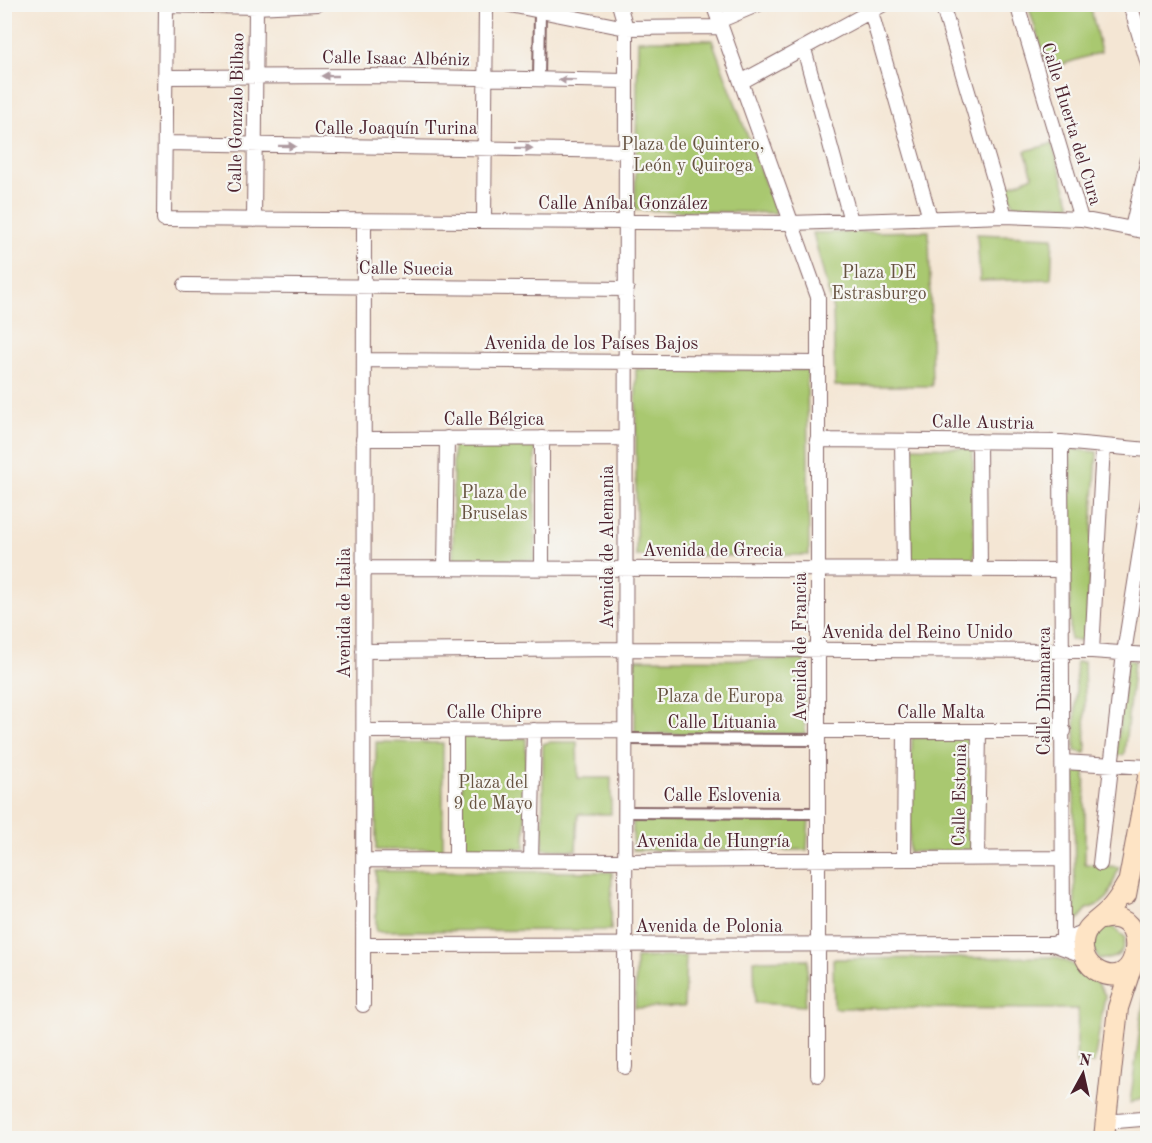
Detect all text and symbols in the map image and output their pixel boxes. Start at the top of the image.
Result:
street label: Calle Gonzalo Bilbao [227,33,247,193]
street label: Calle Huerta del Cura [1038,40,1104,208]
street label: Calle Isaac Albéniz [322,49,470,69]
one-way arrow [321,71,340,81]
one-way arrow [558,75,577,85]
street label: Calle Joaquín Turina [314,120,478,138]
park label: Plaza de Quintero, León y Quiroga [621,136,765,175]
one-way arrow [278,141,297,151]
one-way arrow [515,144,534,153]
street label: Calle Aníbal González [538,195,708,213]
street label: Calle Suecia [359,259,454,279]
park label: Plaza DE Estrasburgo [831,264,927,303]
street label: Avenida de los Países Bajos [484,335,699,353]
street label: Calle Bélgica [444,411,545,429]
street label: Calle Austria [932,413,1035,433]
street label: Avenida de Alemania [599,465,617,629]
park label: Plaza de Bruselas [460,484,528,523]
street label: Avenida de Grecia [643,542,783,560]
street label: Avenida de Italia [336,547,354,679]
street label: Avenida de Francia [792,572,810,722]
street label: Avenida del Reino Unido [821,624,1013,642]
street label: Calle Dinamarca [1036,626,1054,755]
park label: Plaza de Europa [656,688,784,706]
street label: Calle Chipre [446,704,542,722]
street label: Calle Malta [897,704,985,722]
street label: Calle Lituania [667,714,777,732]
street label: Calle Estonia [950,743,970,847]
park label: Plaza del 9 de Mayo [453,774,533,813]
street label: Calle Eslovenia [663,787,781,805]
street label: Avenida de Hungría [636,833,790,851]
street label: Avenida de Polonia [635,918,783,936]
north arrow [1053,1044,1113,1104]
text: N [1078,1052,1093,1070]

